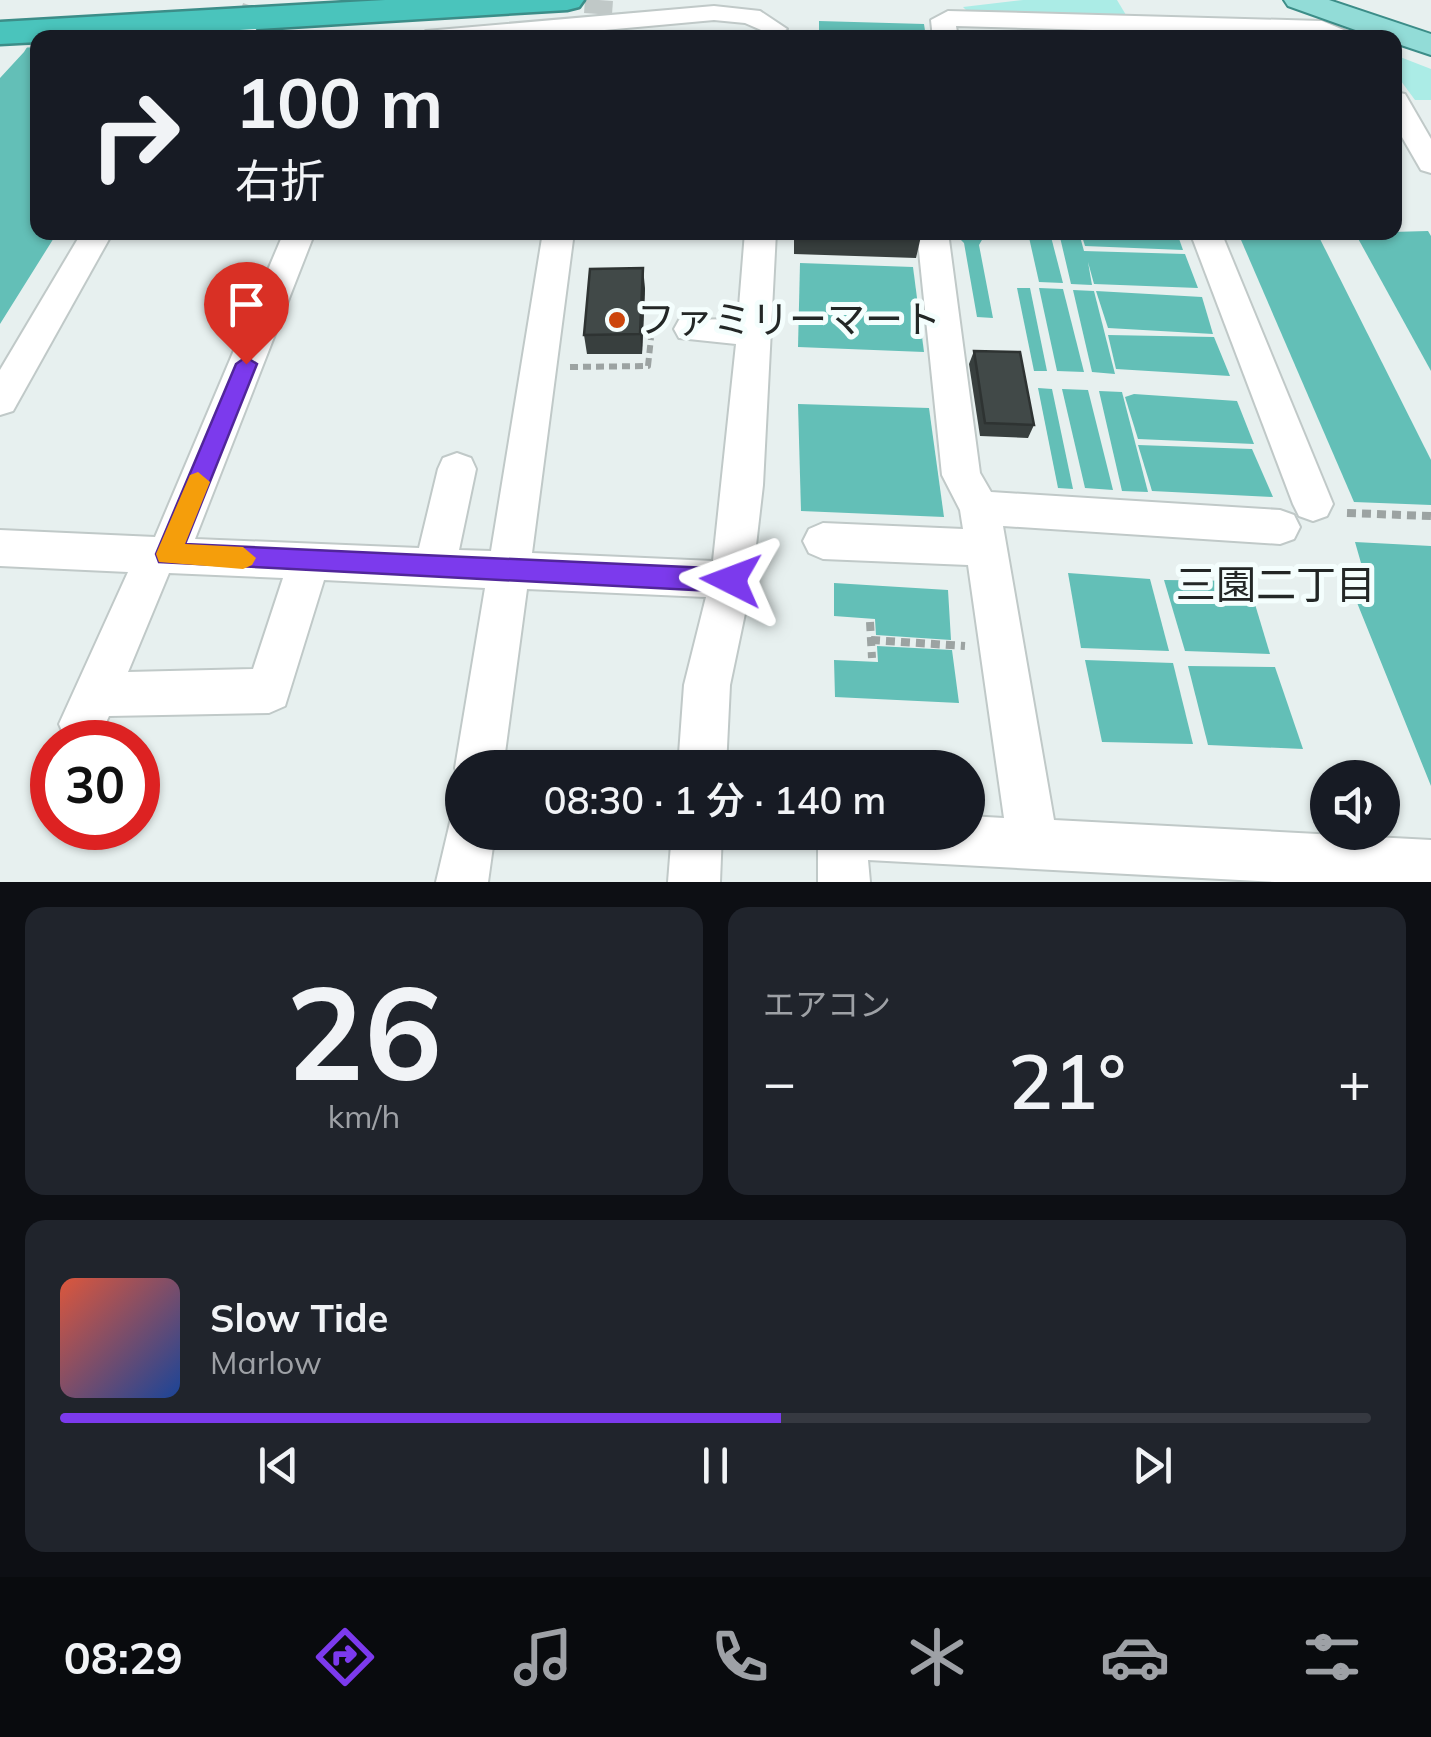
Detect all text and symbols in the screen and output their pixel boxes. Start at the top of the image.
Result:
text: 100 m [235,58,443,146]
icon: right [70,70,200,200]
text: 右折 [235,152,325,208]
pin [204,262,289,365]
icon: arrive [219,277,274,332]
place label: ファミリーマート [637,295,941,343]
marker: ファミリーマート [606,309,628,331]
position arrow [679,528,783,632]
district label: 三園二丁目 [1176,559,1376,609]
speed limit sign: 30 [30,720,160,850]
map controls [1310,760,1400,850]
button: sound [1310,760,1400,850]
text: 08:30 · 1 分 · 140 m [544,776,886,824]
text: 26 [286,949,442,1113]
text: エアコン [763,984,891,1024]
text: 21° [1008,1034,1126,1128]
text: − [763,1047,796,1116]
text: + [1338,1047,1371,1116]
text: km/h [328,1096,400,1136]
text: Slow Tide [210,1294,388,1342]
text: Marlow [210,1342,322,1382]
icon: previous [251,1438,306,1493]
icon: pause [688,1438,743,1493]
icon: next [1125,1438,1180,1493]
icon: directions [310,1622,380,1692]
icon: music [508,1622,578,1692]
icon: phone [705,1622,775,1692]
icon: climate [902,1622,972,1692]
icon: car [1100,1622,1170,1692]
icon: filters [1297,1622,1367,1692]
text: 08:29 [64,1629,183,1685]

